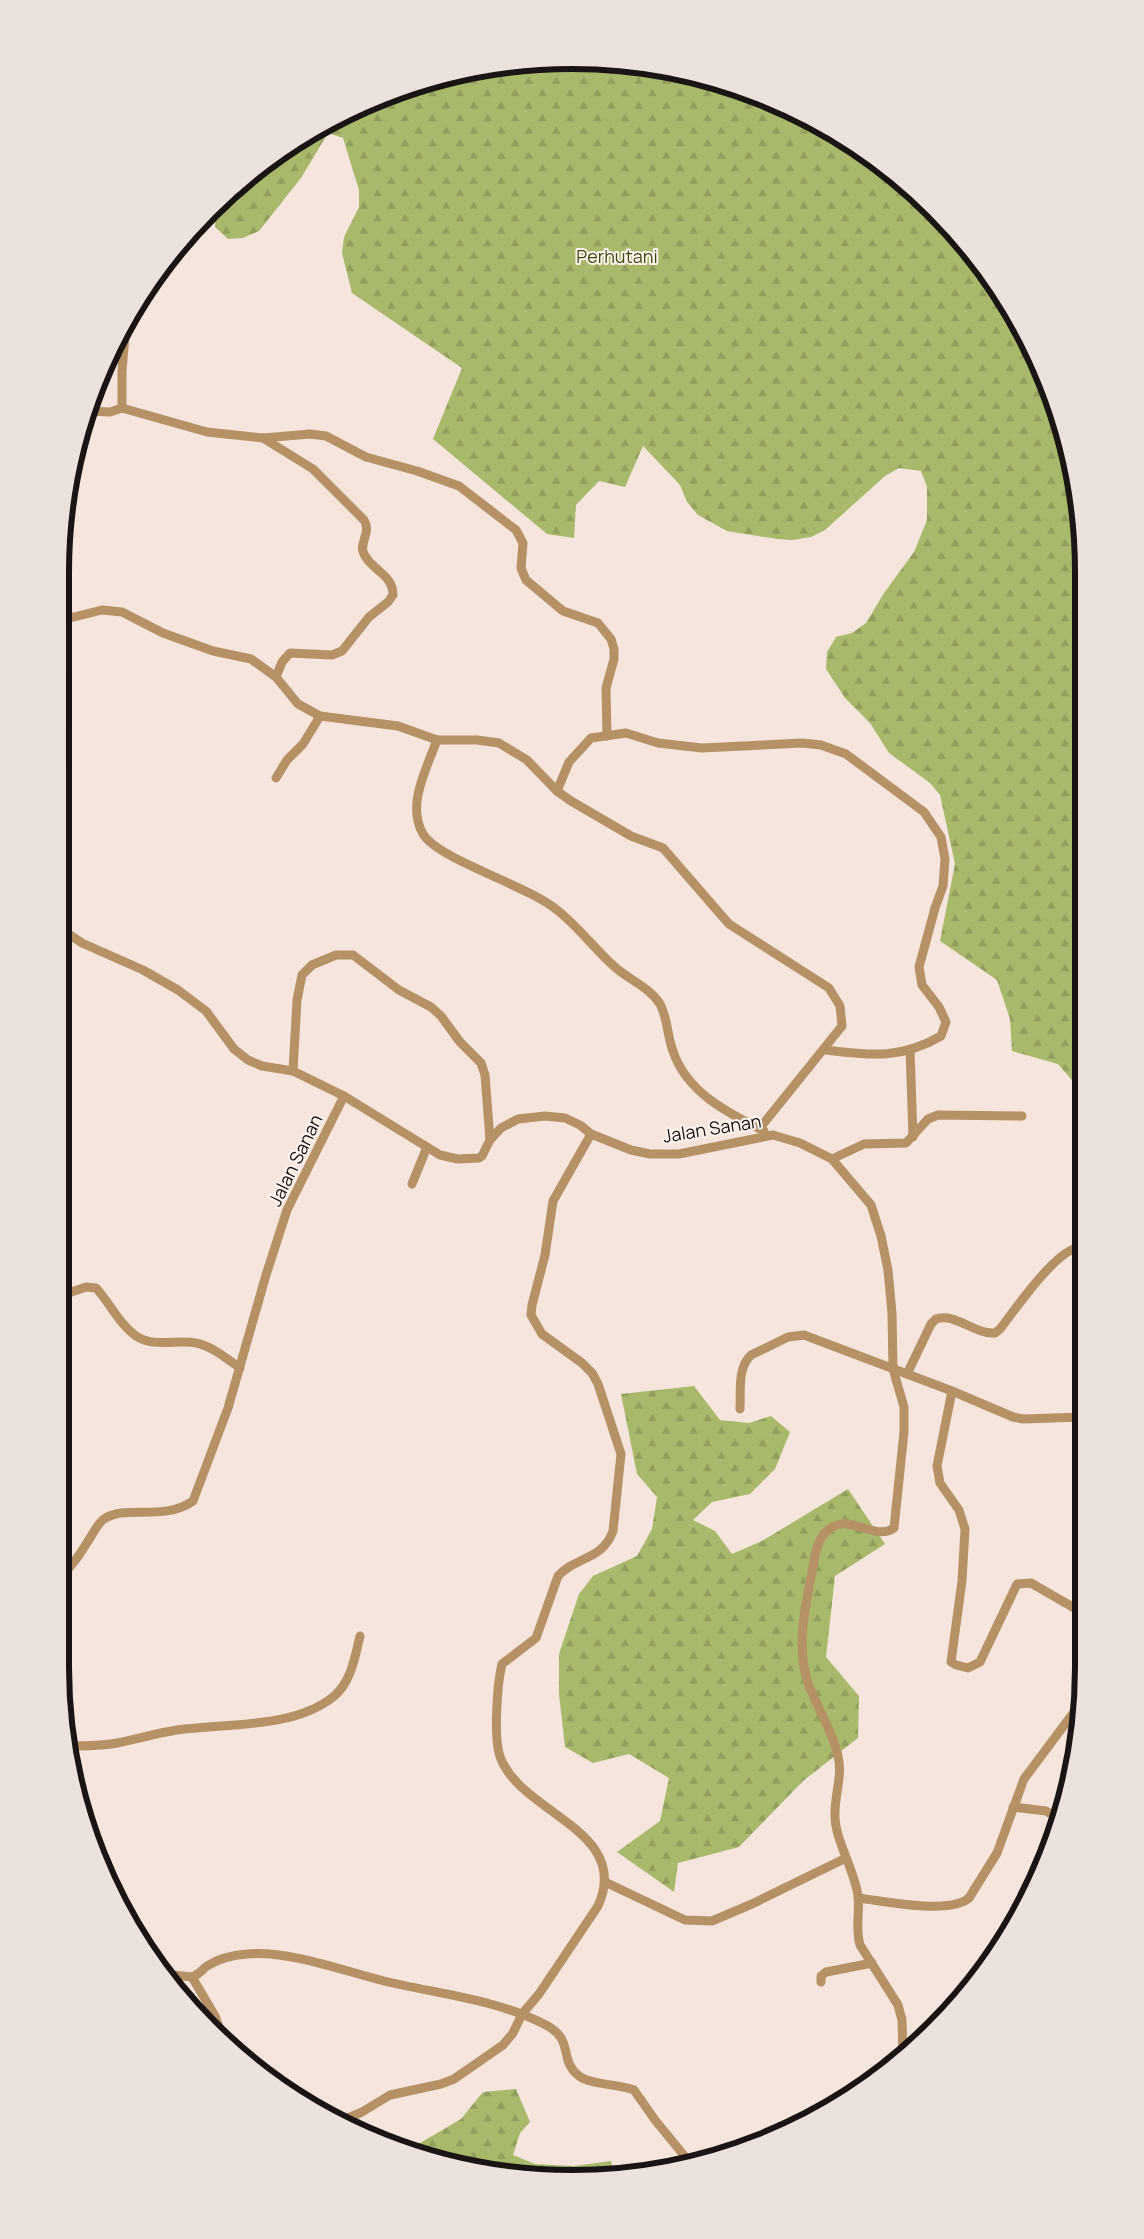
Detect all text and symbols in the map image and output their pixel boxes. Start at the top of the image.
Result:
park label: Perhutani [576,244,658,268]
street label: Jalan Sanan [661,1108,763,1148]
street label: Jalan Sanan [262,1110,328,1210]

